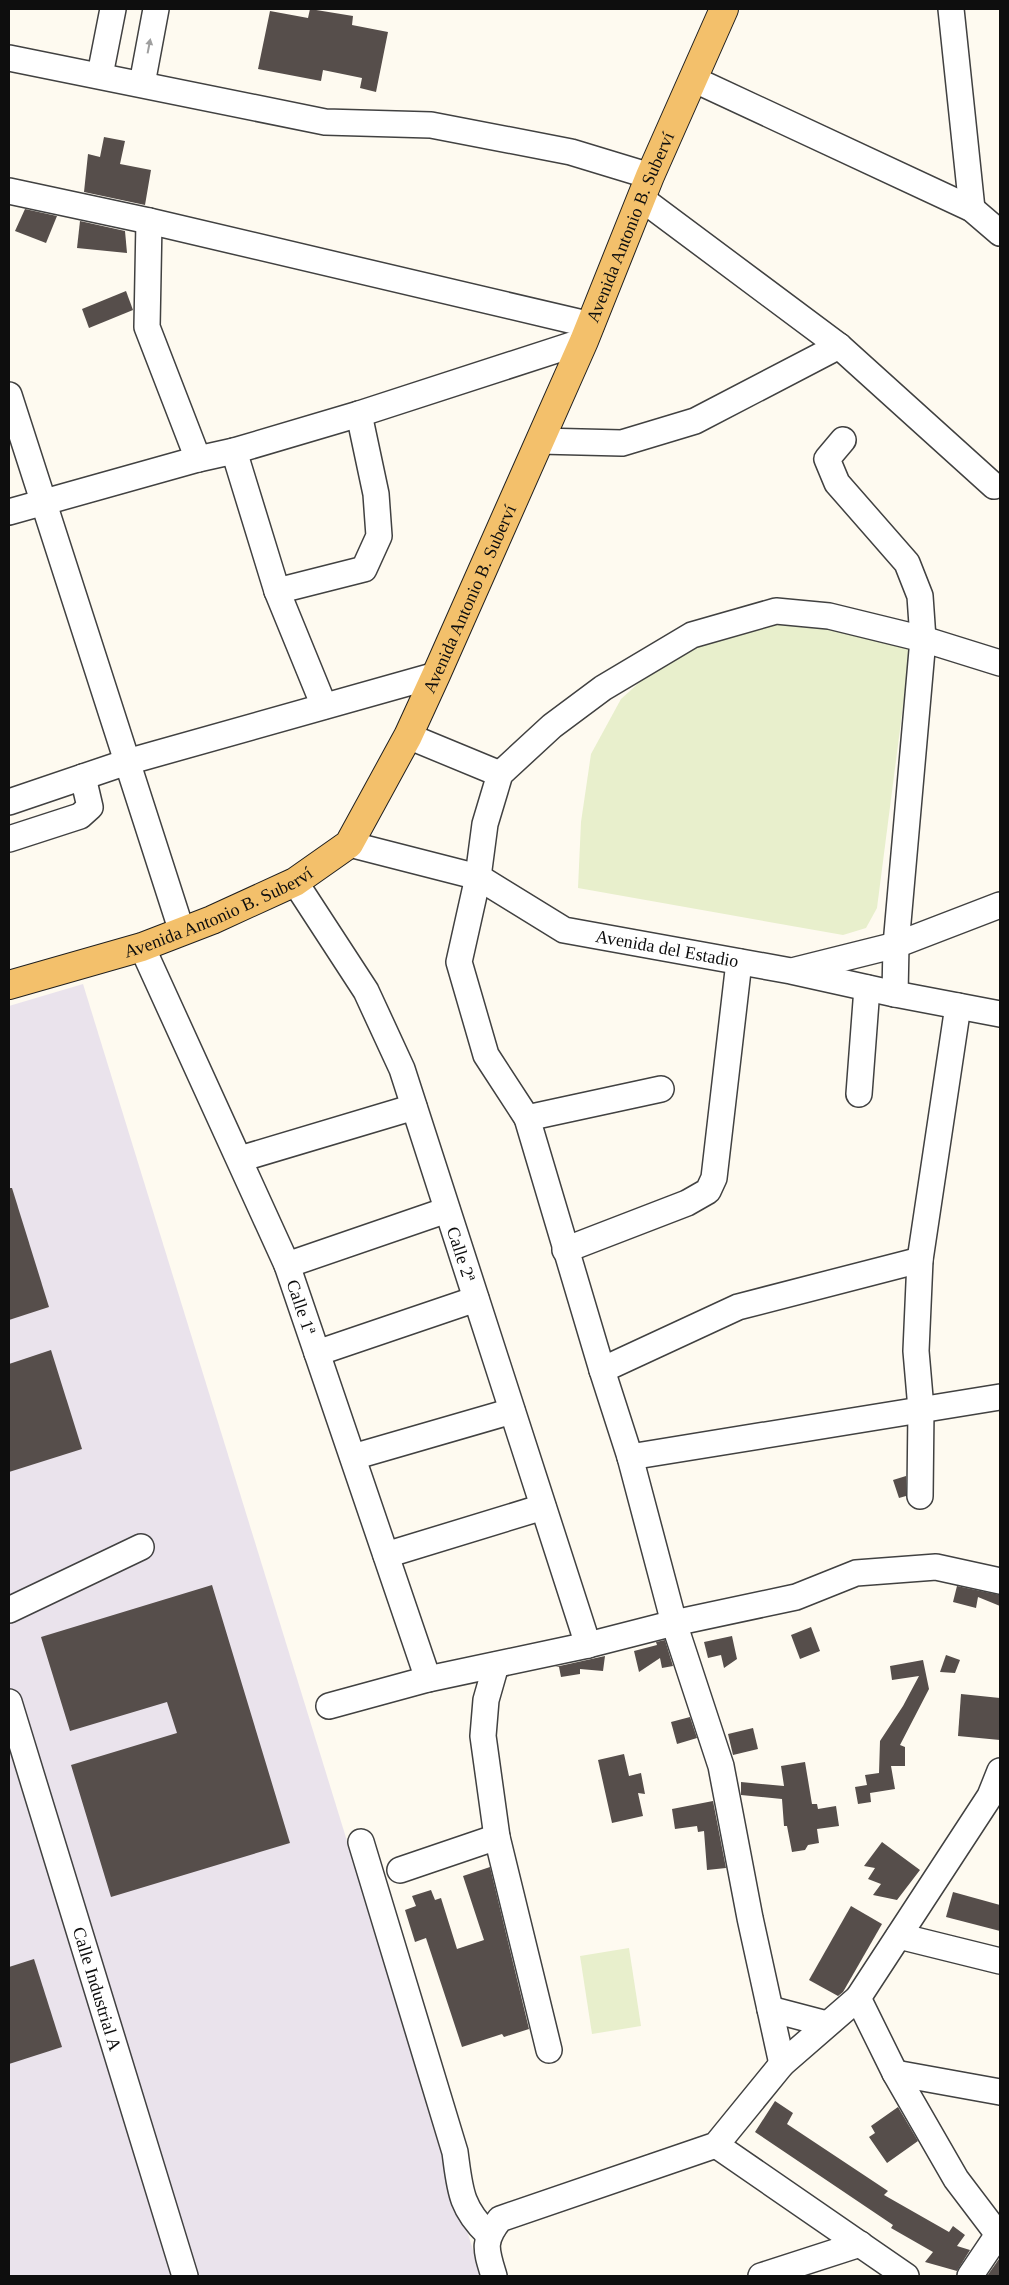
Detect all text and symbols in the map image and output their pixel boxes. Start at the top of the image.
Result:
one-way arrow [145,39,153,54]
street label: Avenida Antonio B. Suberví [582,129,678,325]
street label: Avenida Antonio B. Suberví [419,502,520,696]
street label: Avenida Antonio B. Suberví [122,863,317,962]
street label: Avenida del Estadio [594,926,740,971]
street label: Calle 2ª [443,1224,479,1284]
street label: Calle 1ª [282,1277,320,1337]
street label: Calle Industrial A [69,1925,125,2053]

